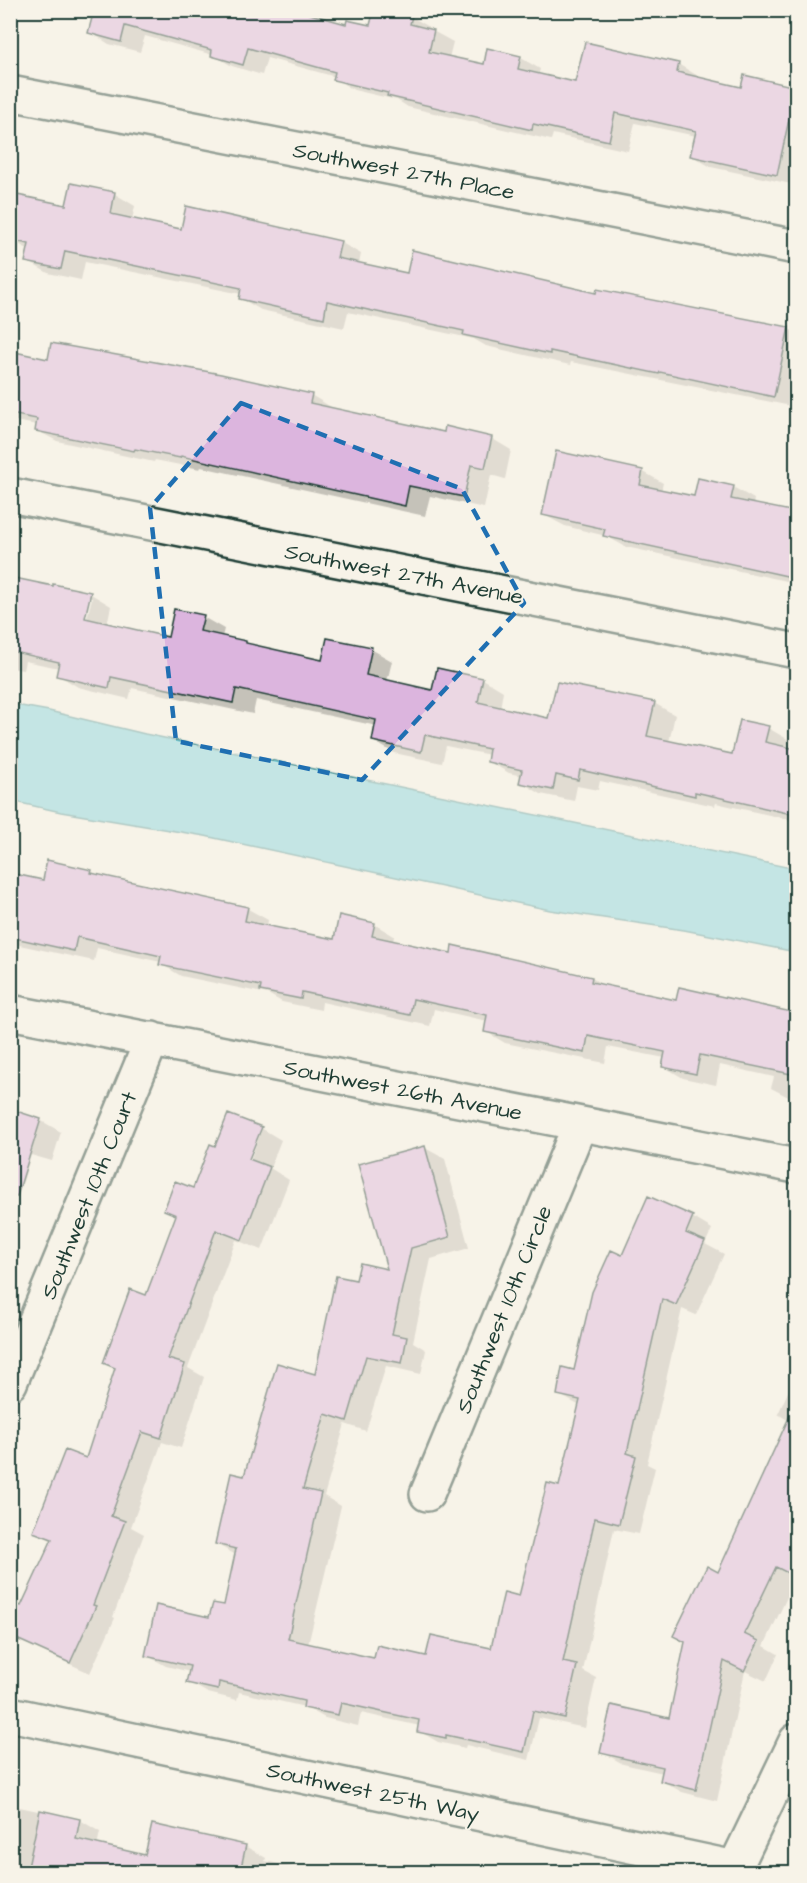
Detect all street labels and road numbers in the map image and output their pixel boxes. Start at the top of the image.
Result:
street label: Southwest 27th Place [290,135,517,208]
street label: Southwest 27th Avenue [282,536,526,613]
street label: Southwest 26th Avenue [281,1052,525,1129]
street label: Southwest 10th Court [34,1087,145,1304]
street label: Southwest 10th Circle [449,1201,560,1418]
street label: Southwest 25th Way [263,1755,482,1831]

